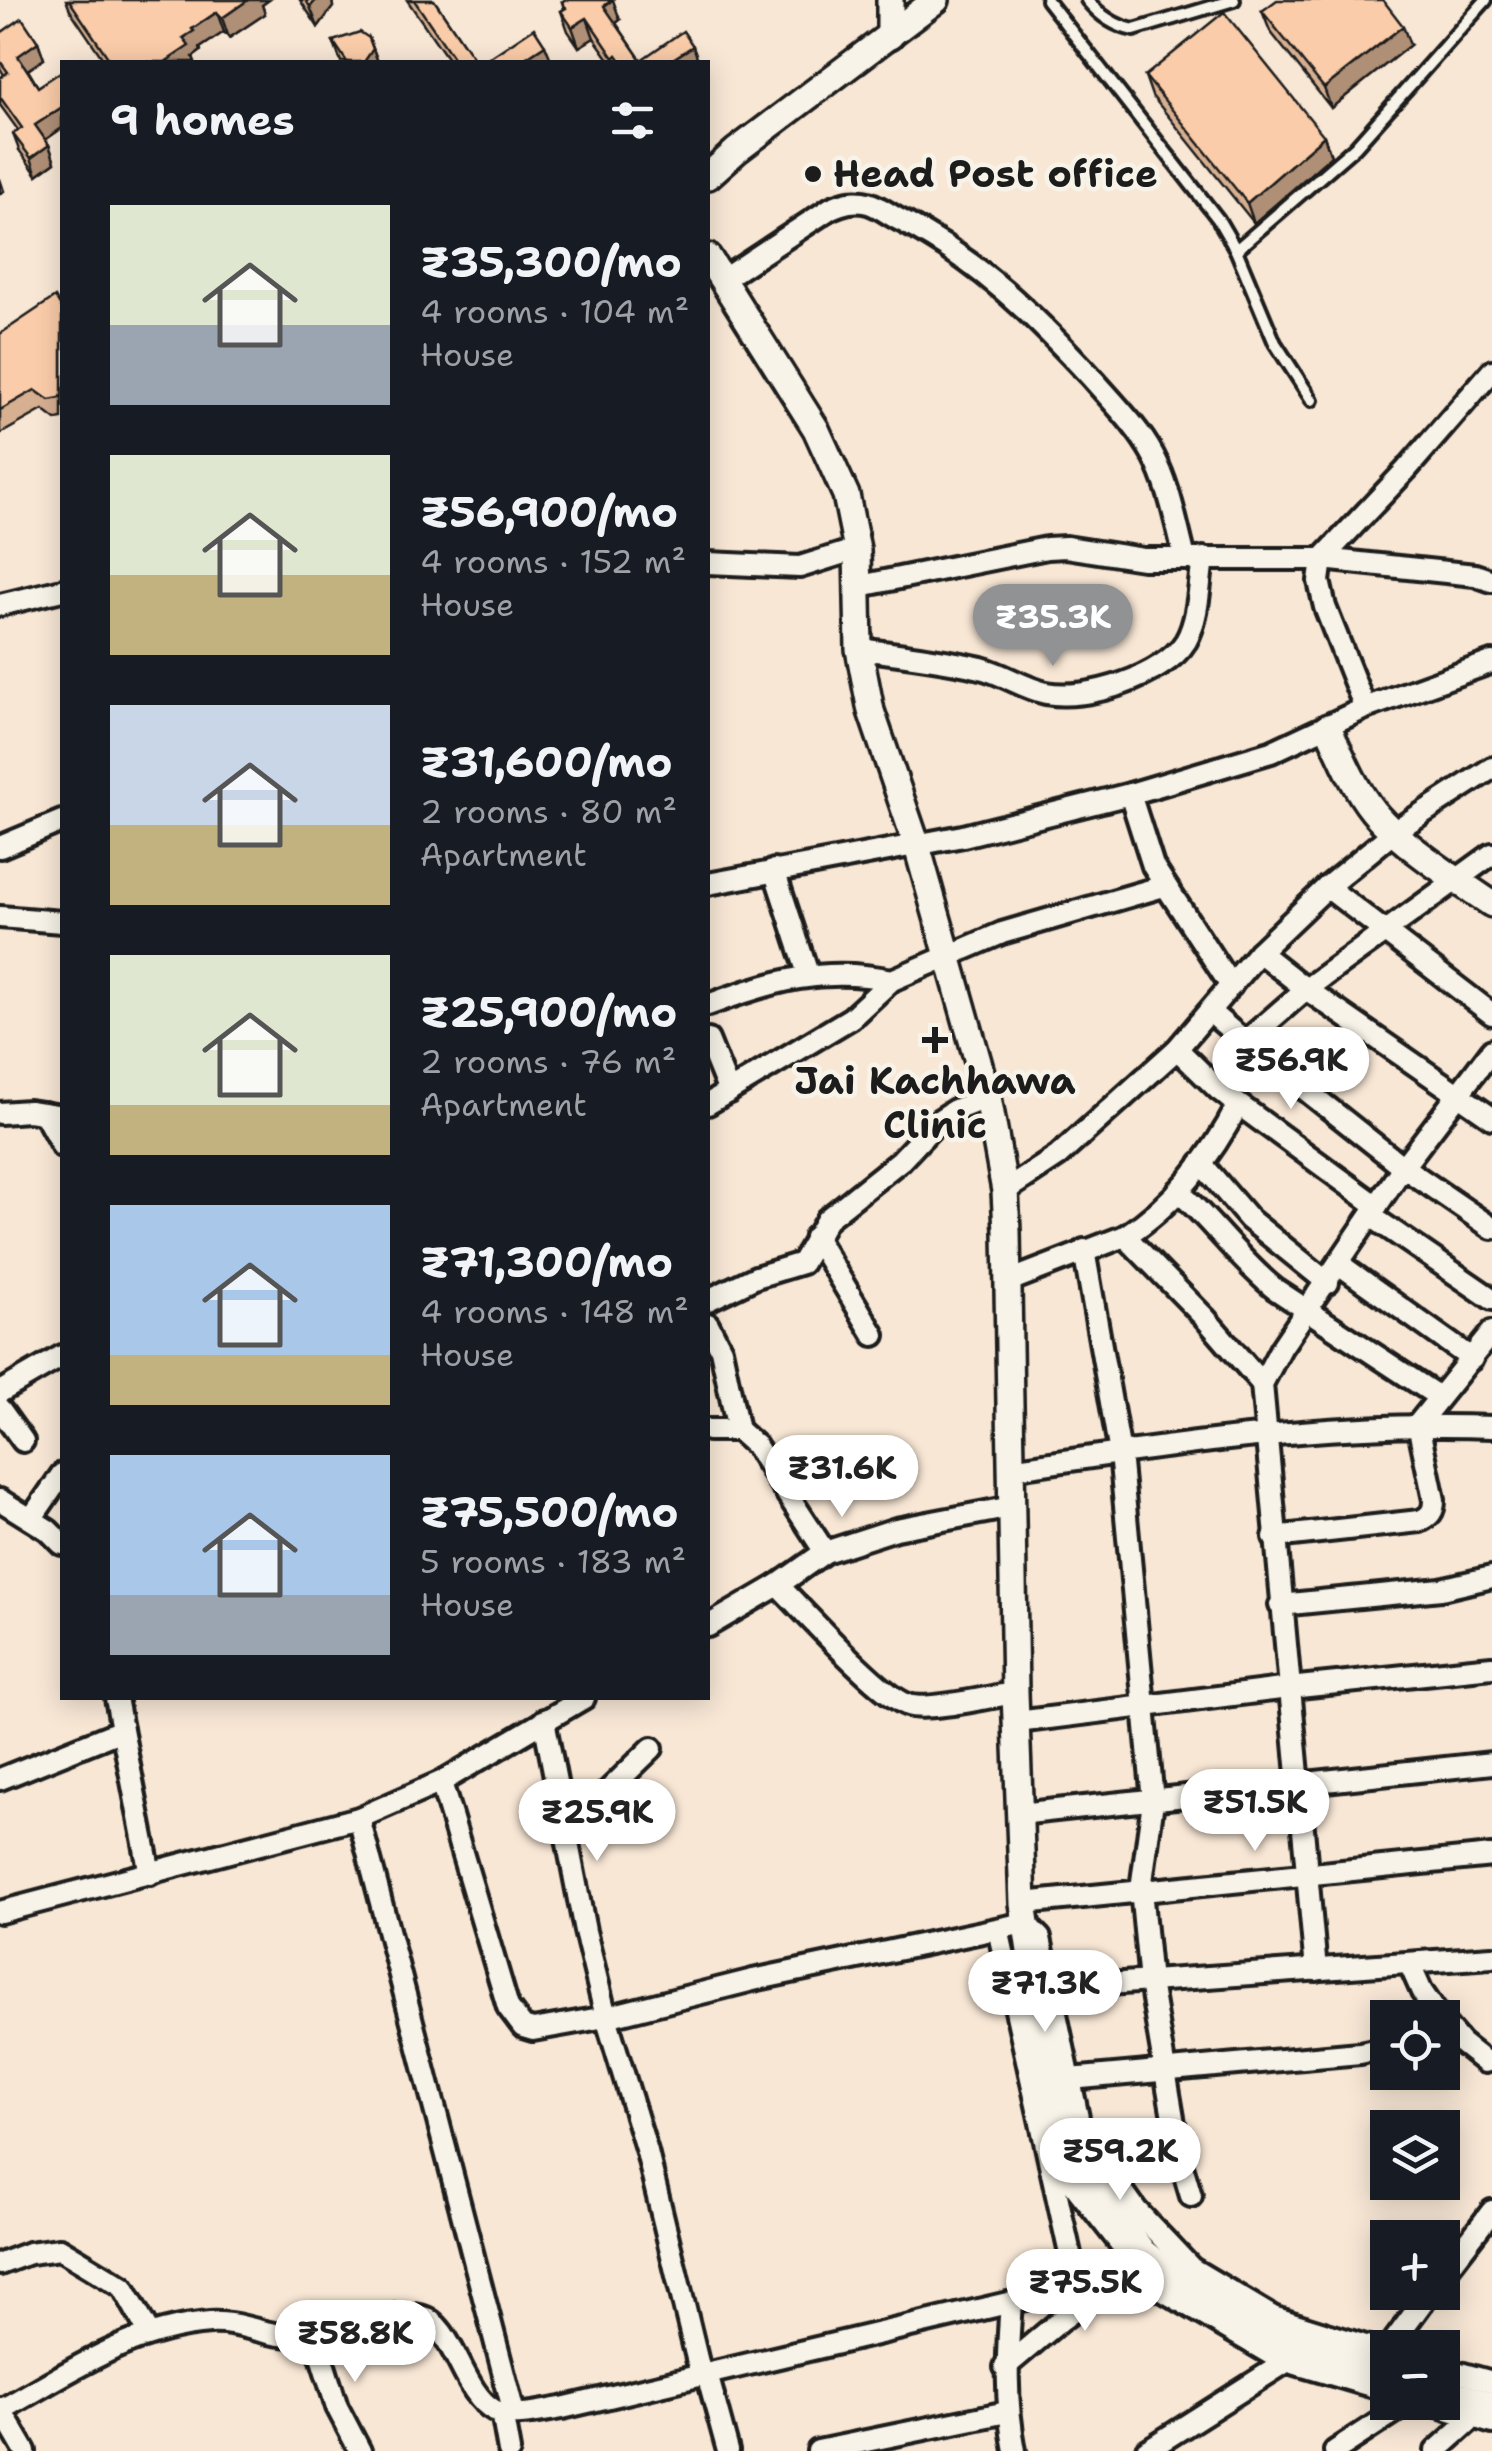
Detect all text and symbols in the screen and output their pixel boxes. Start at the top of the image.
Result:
text: 9 homes [110,92,295,148]
icon: filters [605,93,660,148]
place label: Head Post office [833,148,1158,199]
marker: Head Post office [802,163,824,185]
text: ₹35,300/mo [420,234,682,290]
icon: home [190,245,310,365]
text: 4 rooms · 104 m² [420,290,689,333]
text: House [420,333,514,376]
text: ₹56,900/mo [420,484,678,540]
icon: home [190,495,310,615]
text: 4 rooms · 152 m² [420,540,686,583]
text: House [420,583,514,626]
pin: ₹35.3K [972,584,1134,669]
text: ₹35.3K [995,595,1111,638]
text: ₹31,600/mo [420,734,673,790]
icon: home [190,745,310,865]
text: 2 rooms · 80 m² [420,790,677,833]
text: Apartment [420,833,587,876]
text: ₹25,900/mo [420,984,677,1040]
icon: home [190,995,310,1115]
marker: Jai Kachhawa Clinic [922,1027,948,1053]
pin: ₹56.9K [1210,1027,1372,1112]
text: ₹56.9K [1234,1038,1348,1081]
text: 2 rooms · 76 m² [420,1040,676,1083]
place label: Jai Kachhawa Clinic [794,1055,1076,1150]
text: Apartment [420,1083,587,1126]
text: ₹71,300/mo [420,1234,673,1290]
icon: home [190,1245,310,1365]
text: 4 rooms · 148 m² [420,1290,689,1333]
text: House [420,1333,514,1376]
pin: ₹31.6K [761,1435,923,1520]
text: ₹31.6K [787,1446,897,1489]
text: ₹75,500/mo [420,1484,679,1540]
icon: home [190,1495,310,1615]
text: 5 rooms · 183 m² [420,1540,686,1583]
text: House [420,1583,514,1626]
pin: ₹51.5K [1174,1769,1336,1854]
pin: ₹25.9K [516,1779,678,1864]
text: ₹51.5K [1202,1780,1308,1823]
text: ₹25.9K [541,1790,653,1833]
pin: ₹71.3K [964,1950,1126,2035]
text: ₹71.3K [990,1961,1100,2004]
map controls [1370,2000,1460,2420]
button: locate [1370,2000,1460,2090]
button: layers [1370,2110,1460,2200]
pin: ₹59.2K [1039,2118,1201,2203]
text: ₹59.2K [1062,2129,1178,2172]
button: + [1370,2220,1460,2310]
pin: ₹75.5K [1004,2249,1166,2334]
text: ₹75.5K [1028,2260,1142,2303]
pin: ₹58.8K [274,2300,436,2385]
text: ₹58.8K [297,2311,413,2354]
button: − [1370,2330,1460,2420]

